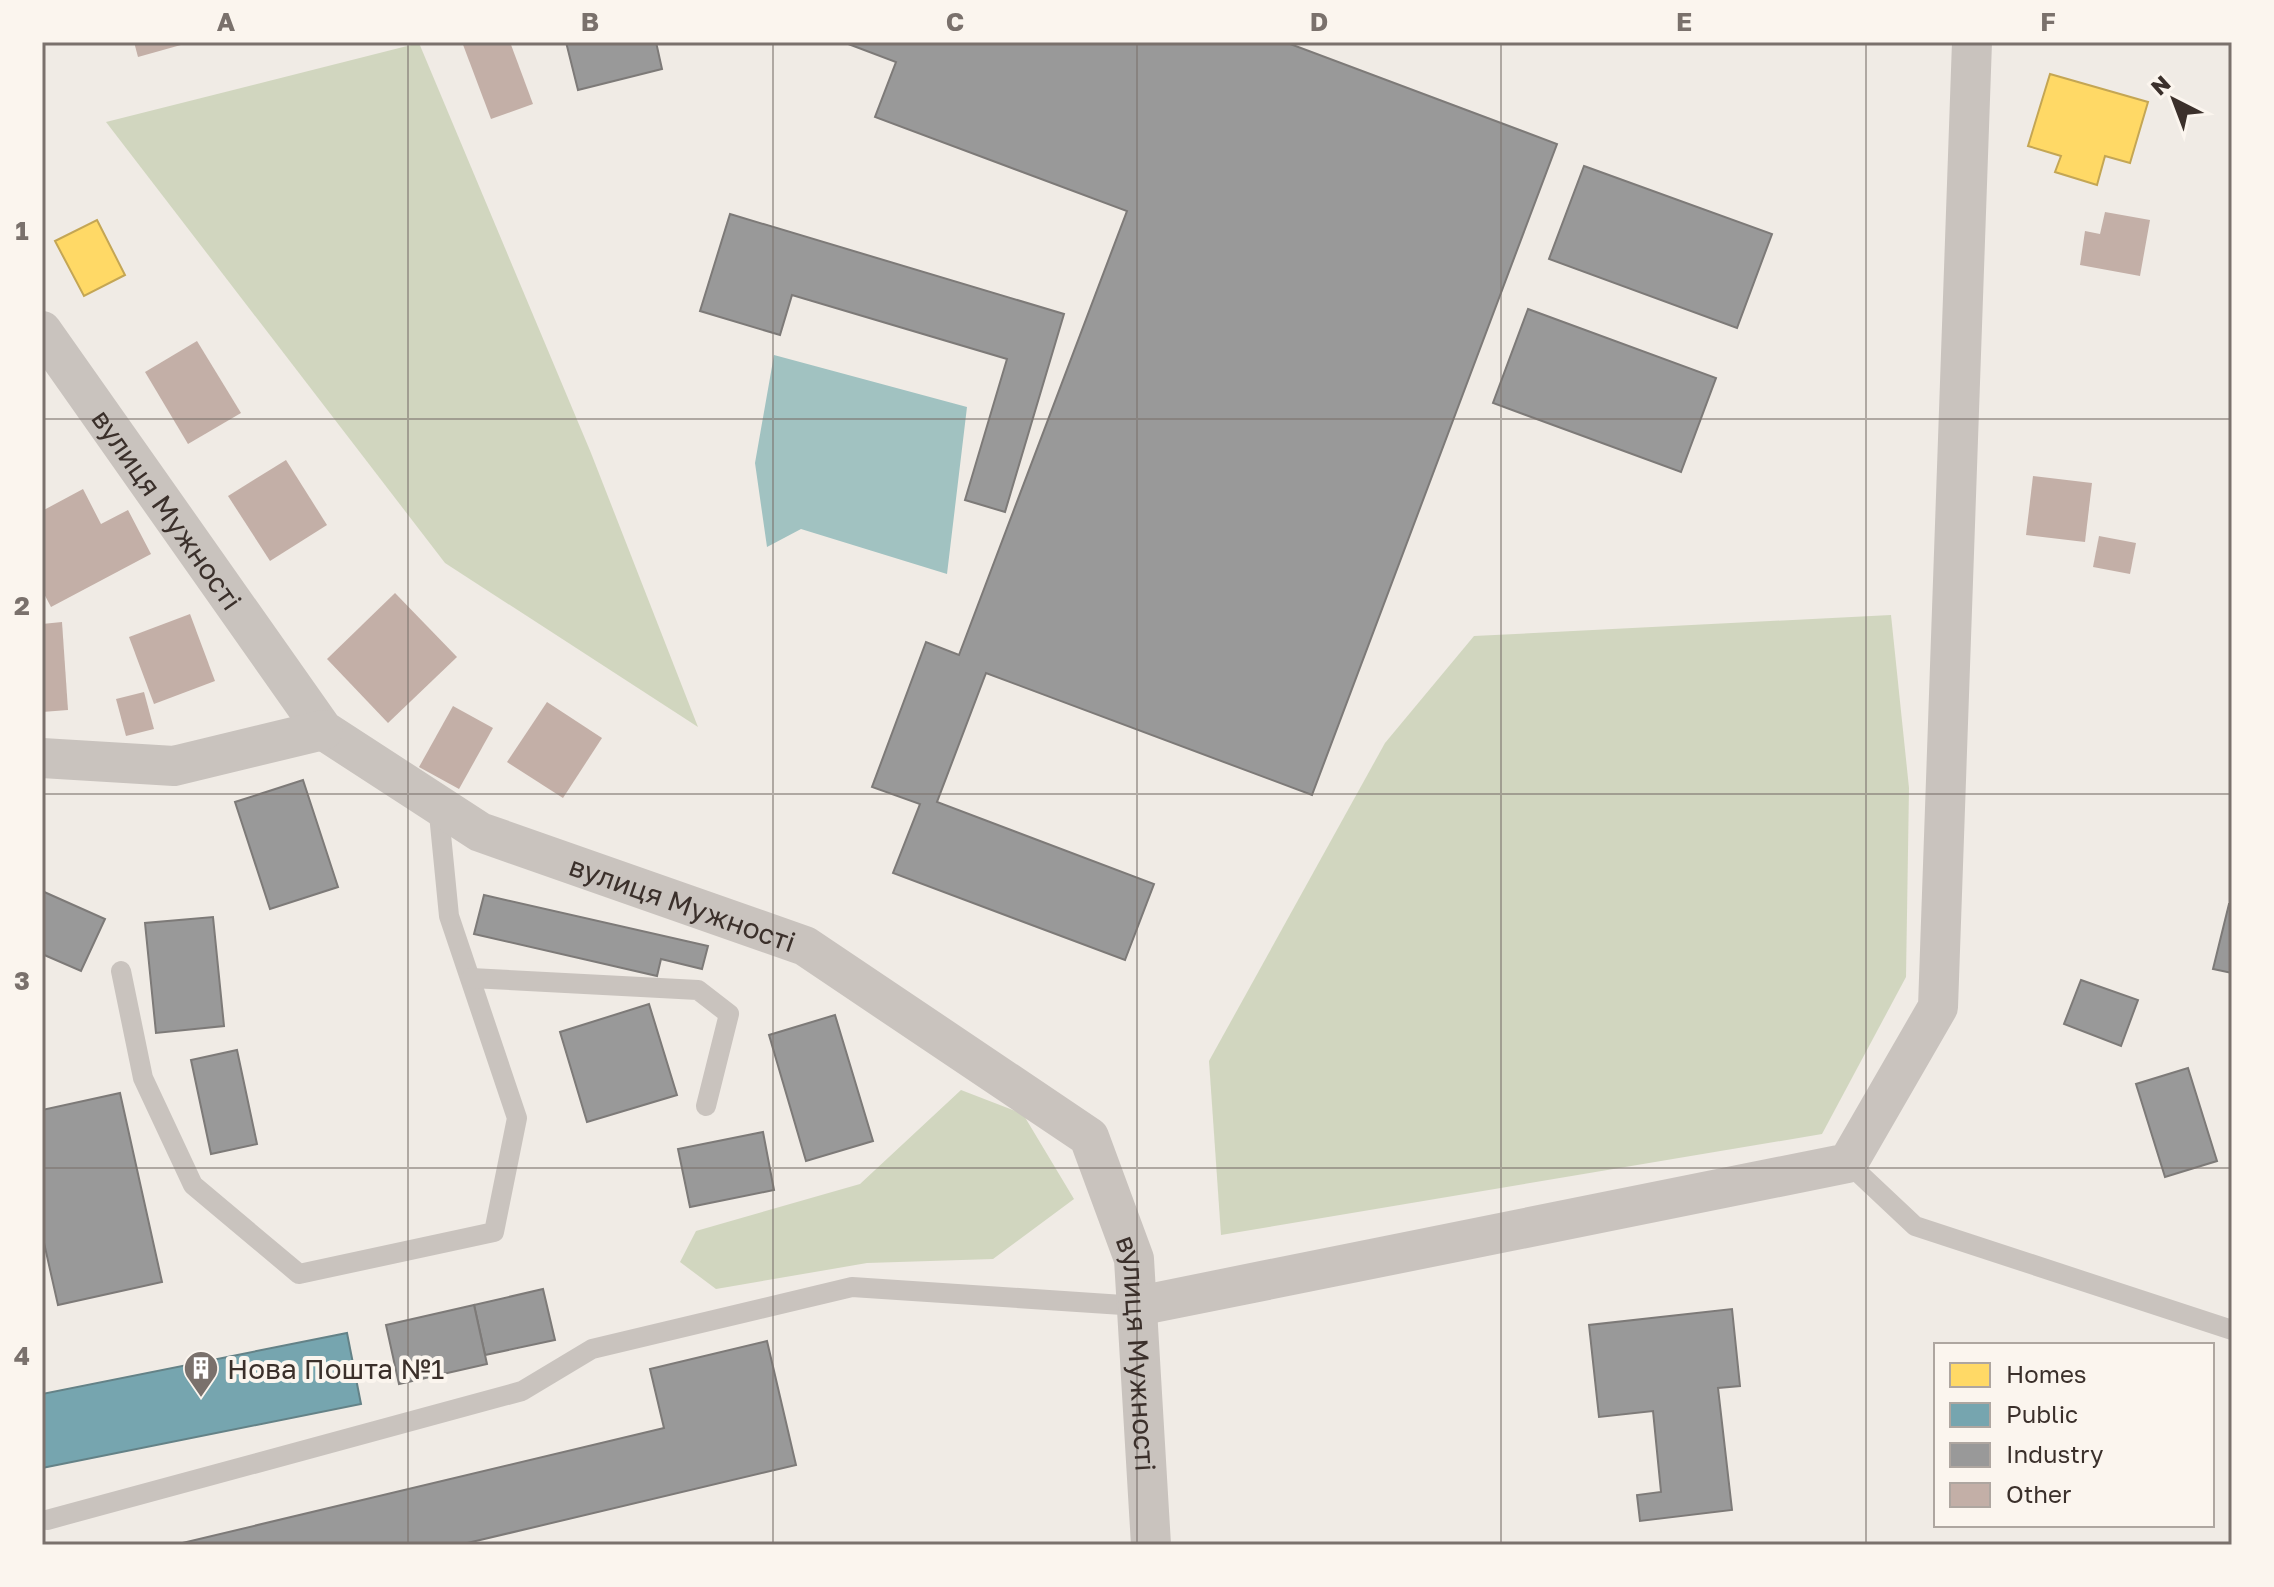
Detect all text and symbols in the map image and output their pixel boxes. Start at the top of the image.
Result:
text: A [217,6,236,37]
text: B [581,6,599,37]
text: C [946,6,964,37]
text: D [1310,6,1328,37]
text: E [1676,6,1692,37]
text: F [2040,6,2056,37]
north arrow [2134,60,2214,140]
text: N [2145,69,2176,100]
text: 1 [15,215,29,246]
street label: вулиця Мужності [86,403,249,616]
text: 2 [14,590,30,621]
street label: вулиця Мужності [565,848,800,958]
text: 3 [14,965,30,996]
street label: вулиця Мужності [1110,1230,1163,1472]
text: 4 [14,1340,30,1371]
legend [1934,1343,2214,1527]
building icon: Нова Пошта №1 [182,1349,220,1399]
place label: Нова Пошта №1 [227,1352,444,1385]
text: Homes [2006,1359,2087,1388]
text: Public [2006,1399,2078,1428]
text: Industry [2006,1439,2103,1468]
text: Other [2006,1479,2071,1508]

